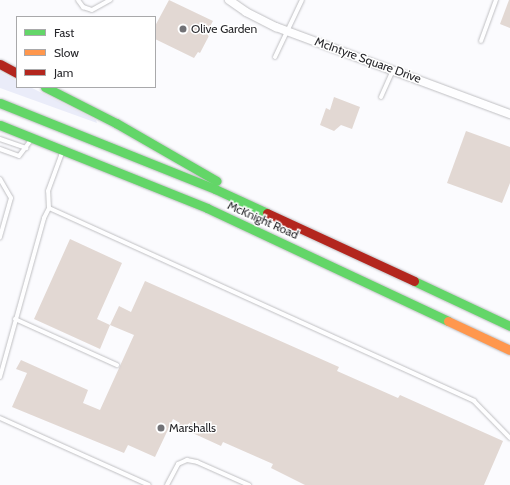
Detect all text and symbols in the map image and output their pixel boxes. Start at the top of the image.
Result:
legend [16,16,156,88]
place label: Olive Garden [191,22,257,36]
marker: Olive Garden [178,24,188,34]
text: Fast [54,25,74,40]
street label: McIntyre Square Drive [313,34,423,86]
text: Slow [54,45,79,60]
text: Jam [54,65,73,80]
street label: McKnight Road [225,198,301,242]
place label: Marshalls [169,421,216,435]
marker: Marshalls [156,423,166,433]

